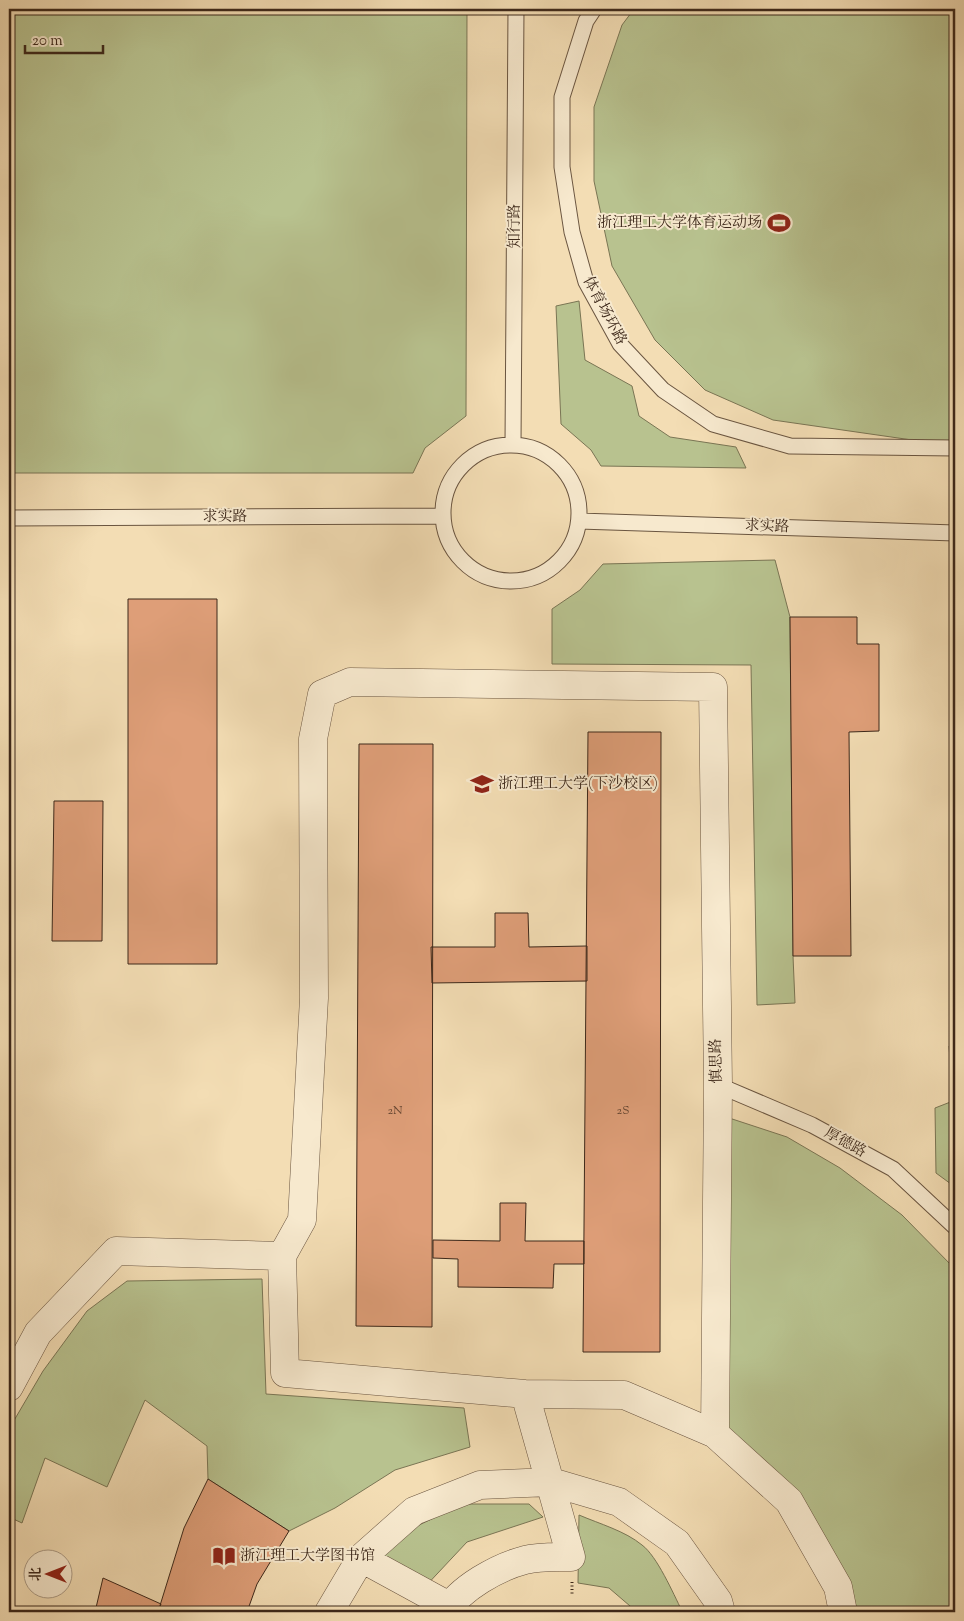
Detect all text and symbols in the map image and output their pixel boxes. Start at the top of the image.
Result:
scale bar [25,22,102,54]
text: 20 m [32,31,63,52]
street label: 知行路 [505,203,526,249]
sports icon: 浙江理工大学体育运动场 [766,210,792,236]
place label: 浙江理工大学体育运动场 [597,213,762,234]
street label: 体育场环路 [577,273,631,349]
street label: 求实路 [202,507,248,528]
street label: 求实路 [744,516,790,538]
school or university icon: 浙江理工大学(下沙校区) [469,771,495,797]
place label: 浙江理工大学(下沙校区) [498,774,658,795]
street label: 慎思路 [706,1038,728,1084]
house number: 2N [387,1102,403,1120]
house number: 2S [617,1102,629,1120]
street label: 厚德路 [820,1123,870,1163]
library icon: 浙江理工大学图书馆 [211,1543,237,1569]
place label: 浙江理工大学图书馆 [240,1546,375,1567]
north arrow [22,1548,72,1598]
text: 北 [27,1567,47,1581]

